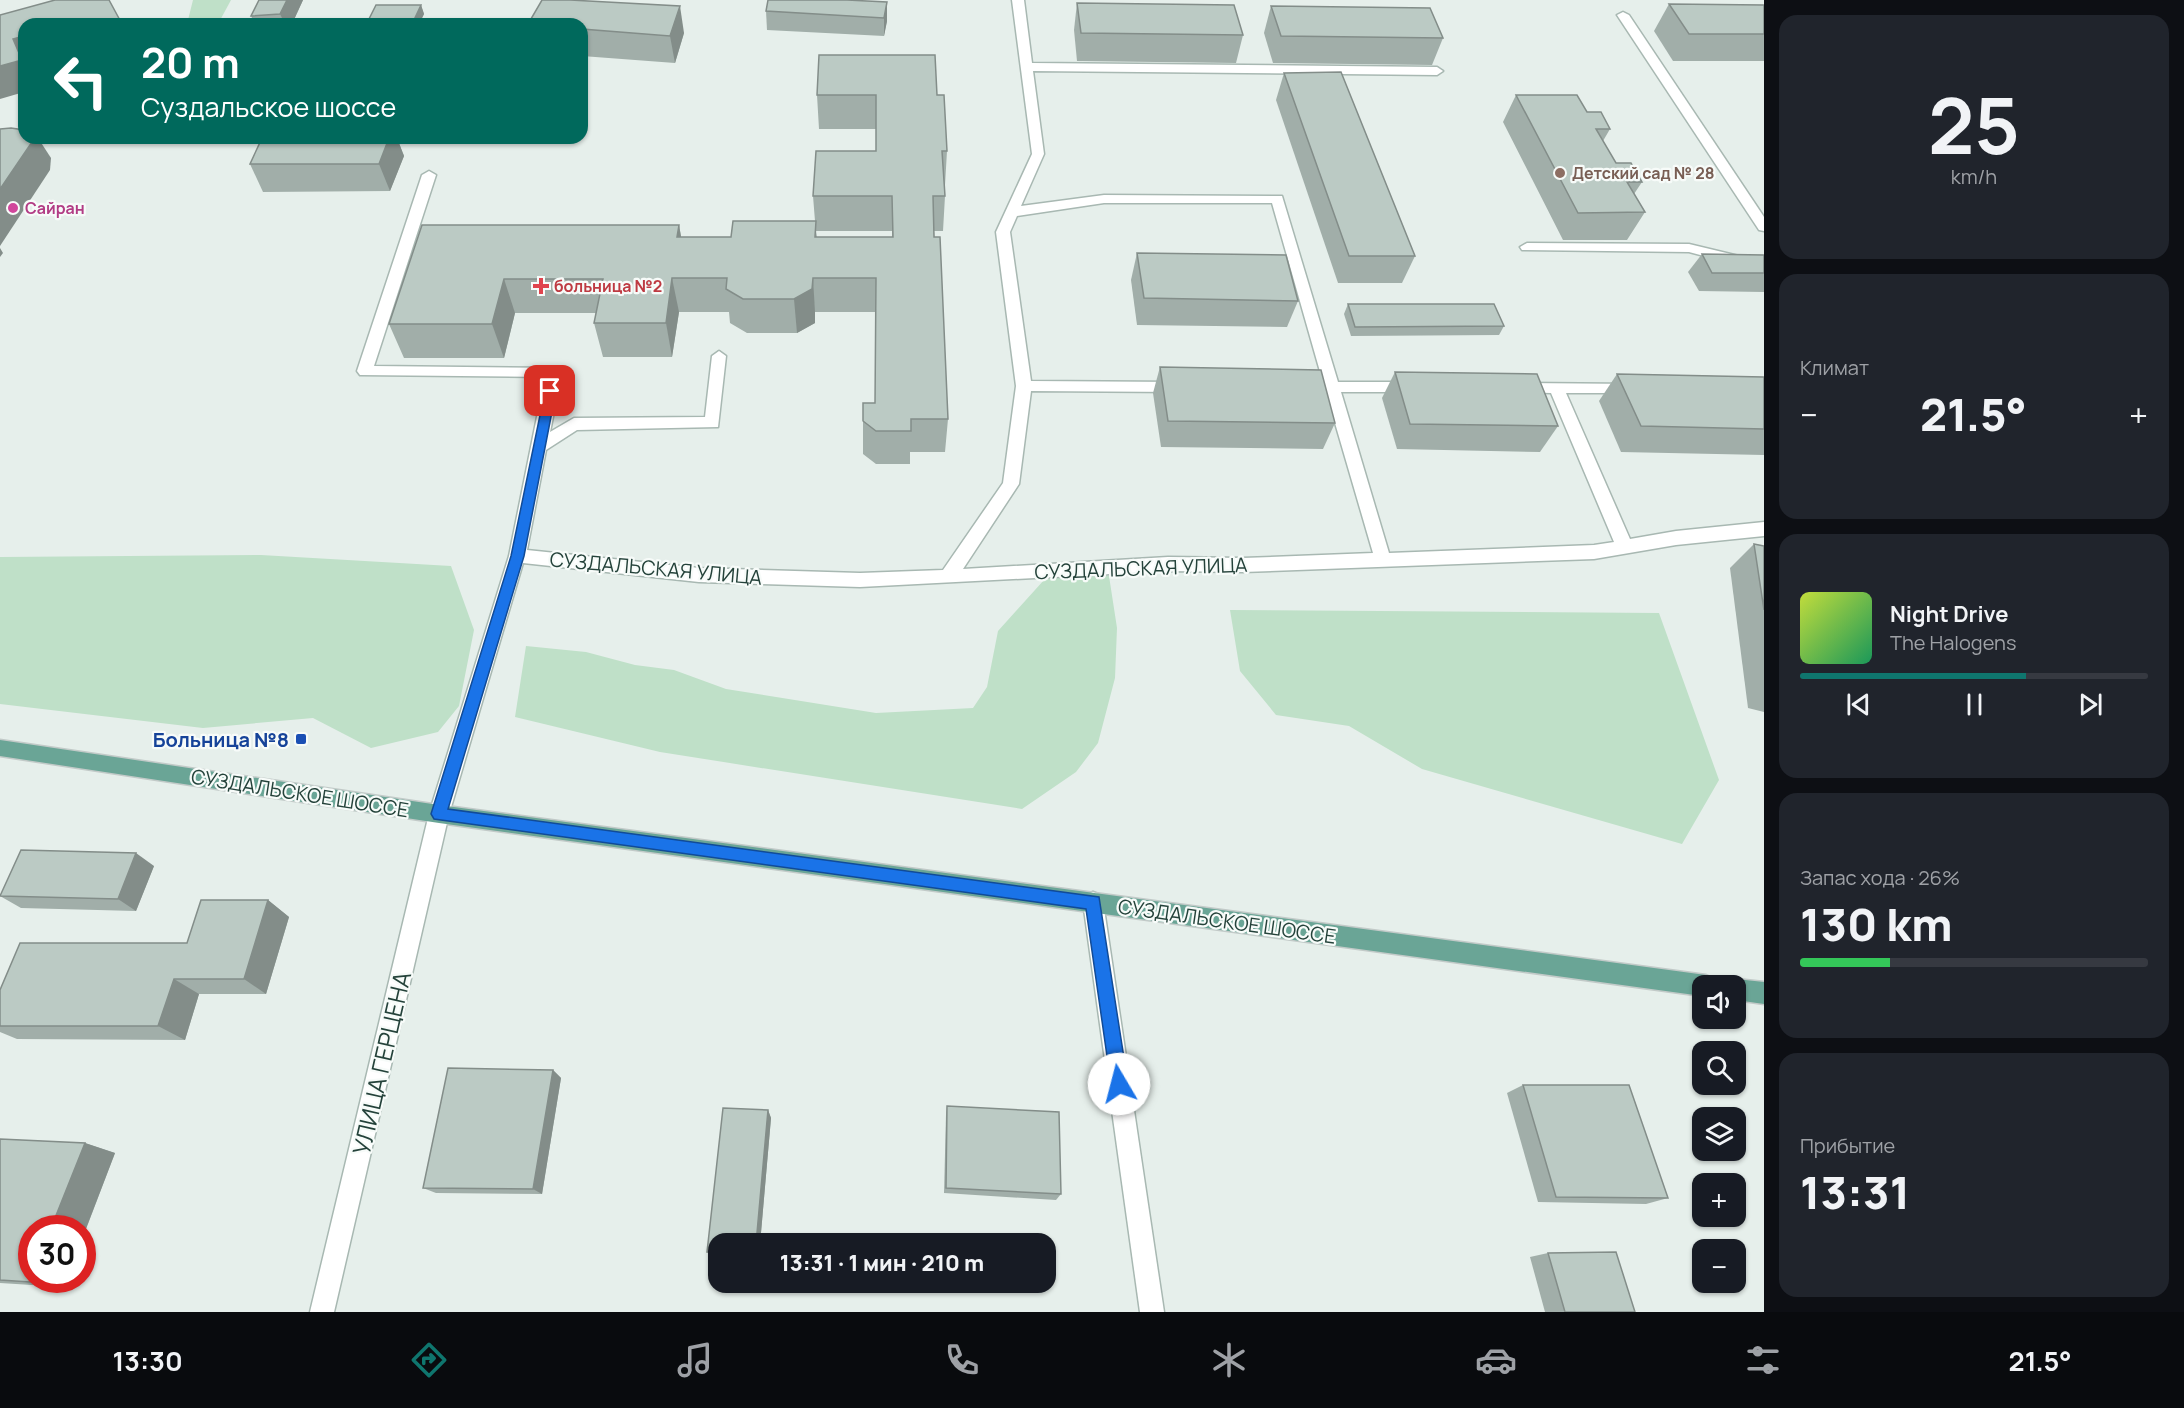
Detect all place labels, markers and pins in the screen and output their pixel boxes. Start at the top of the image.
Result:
place label: Детский сад № 28 [1572,162,1714,184]
marker: Детский сад № 28 [1553,166,1567,180]
place label: Сайран [25,197,85,219]
marker: Сайран [6,201,20,215]
place label: больница №2 [554,275,662,297]
marker: больница №2 [532,277,550,295]
pin [524,365,575,416]
place label: Больница №8 [153,726,289,753]
marker: Больница №8 [294,732,308,746]

